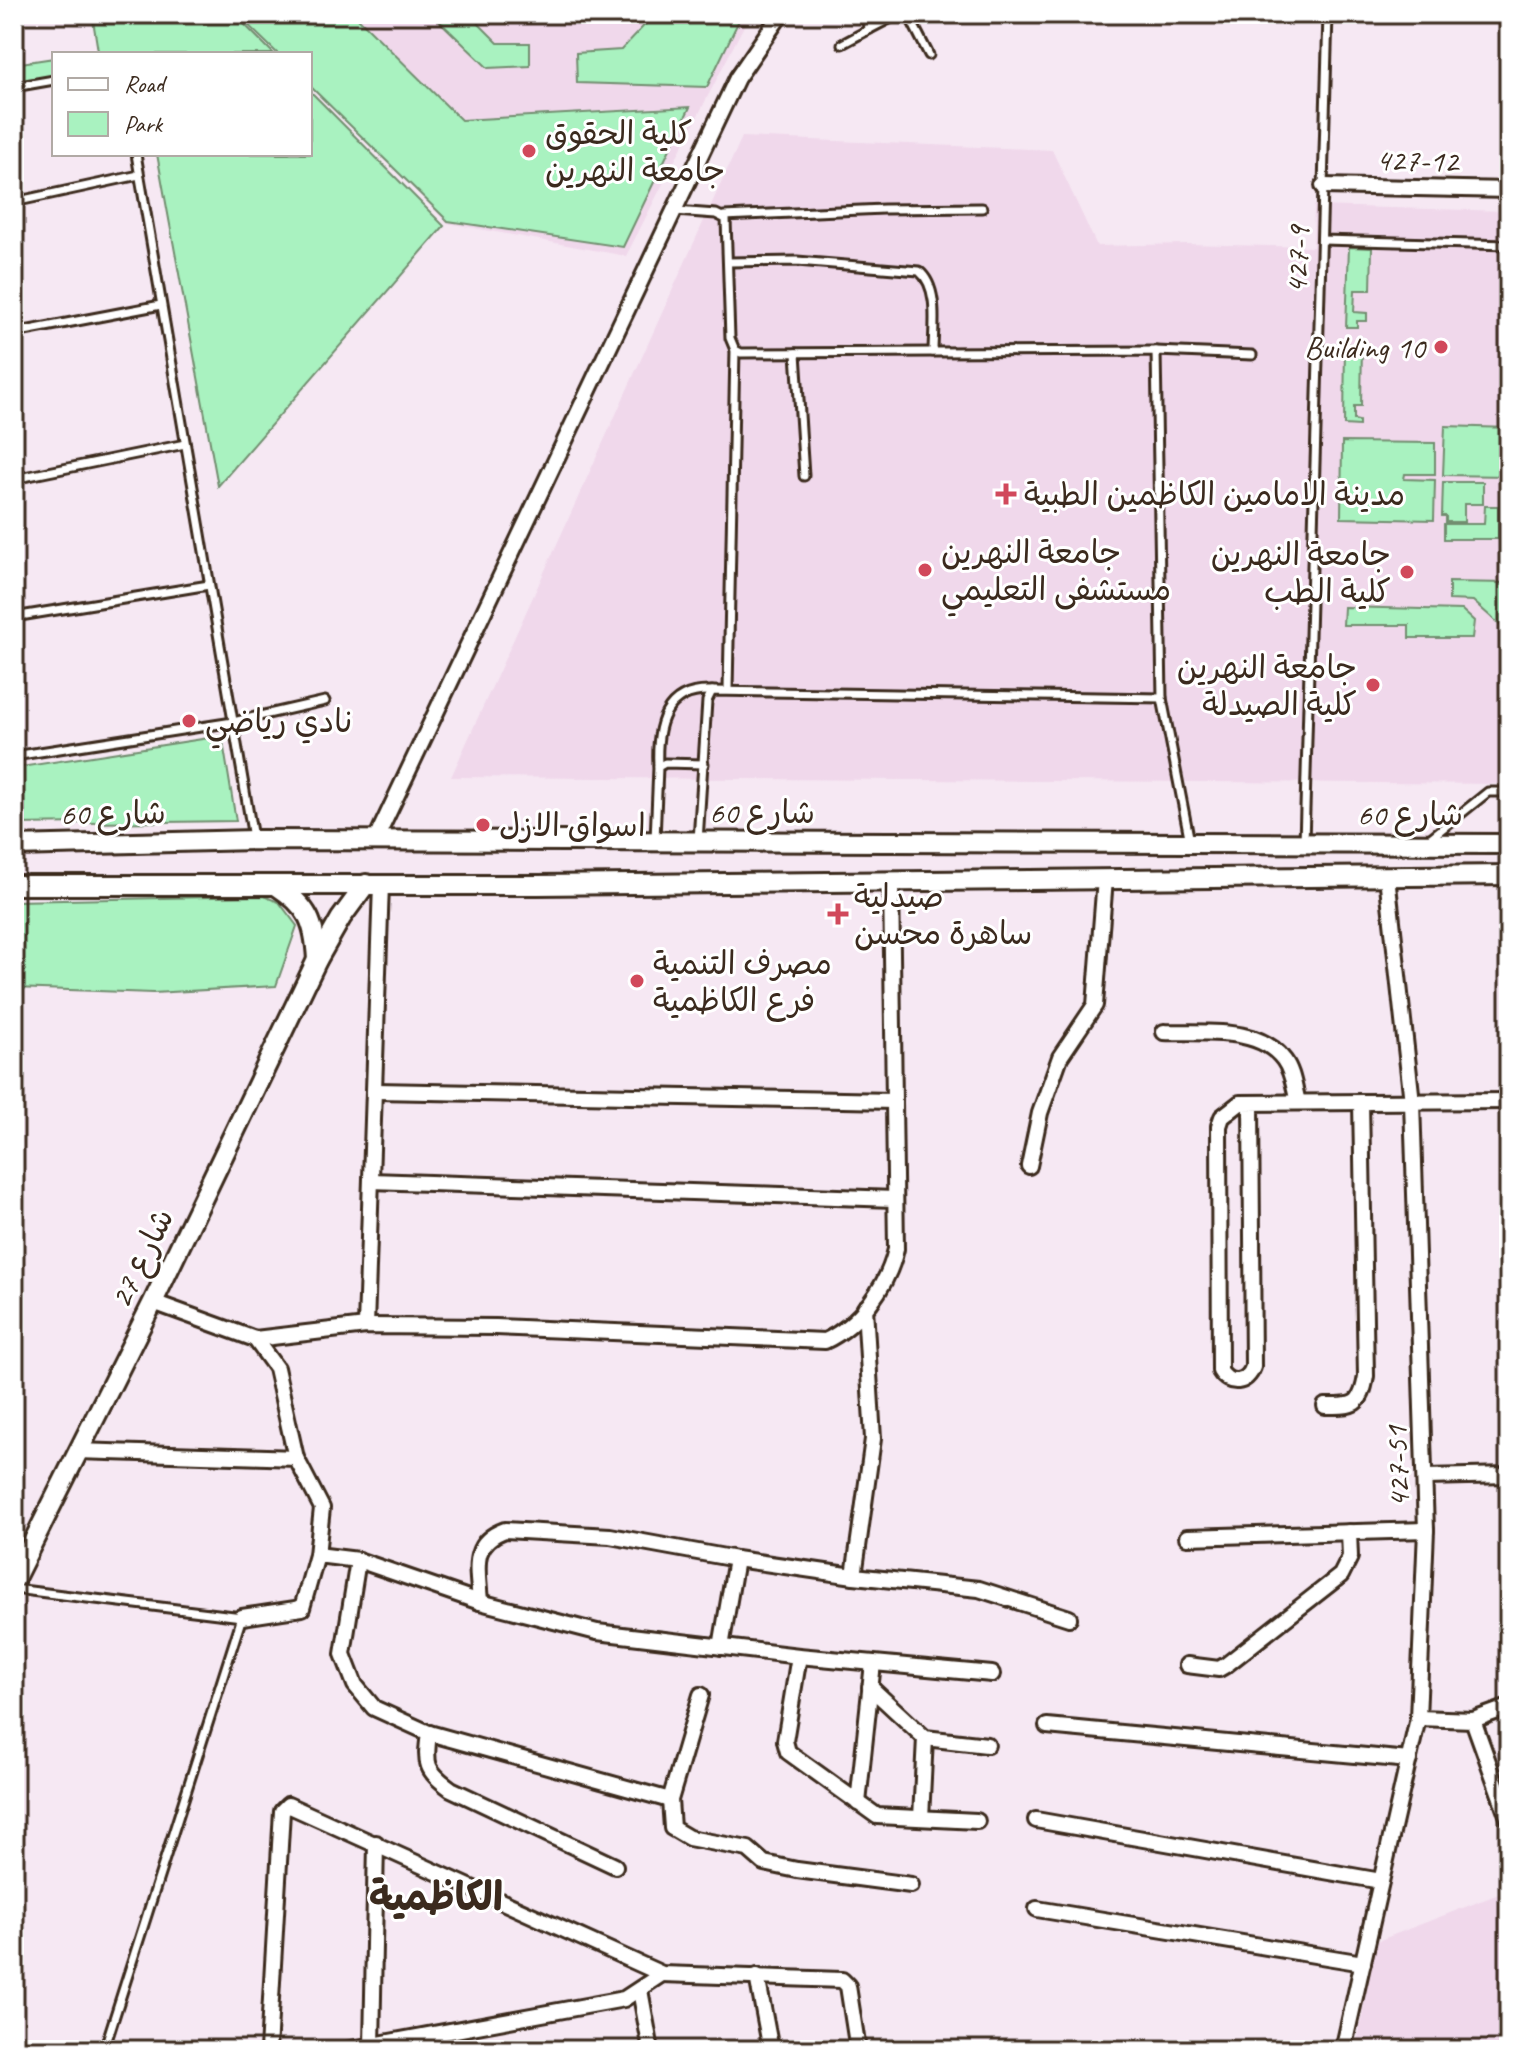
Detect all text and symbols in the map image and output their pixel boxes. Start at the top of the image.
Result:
legend [52,52,312,156]
text: Road [124,69,168,99]
text: Park [124,109,164,139]
place label: كلية الحقوق جامعة النهرين [545,113,725,191]
street label: 427-12 [1375,139,1461,182]
marker: كلية الحقوق جامعة النهرين [520,142,538,160]
street label: 427-9 [1276,223,1319,295]
place label: Building 10 [1304,327,1428,368]
marker: Building 10 [1432,338,1450,356]
place label: مدينة الامامين الكاظمين الطبية [1024,474,1405,515]
marker: مدينة الامامين الكاظمين الطبية [995,483,1017,505]
place label: جامعة النهرين مستشفى التعليمي [941,532,1171,617]
place label: جامعة النهرين كلية الطب [1211,534,1391,612]
marker: جامعة النهرين مستشفى التعليمي [916,561,934,579]
marker: جامعة النهرين كلية الطب [1398,563,1416,581]
place label: جامعة النهرين كلية الصيدلة [1177,647,1357,725]
marker: جامعة النهرين كلية الصيدلة [1364,676,1382,694]
place label: نادي رياضي [205,701,352,749]
marker: نادي رياضي [180,712,198,730]
street label: شارع 60 [60,792,166,837]
street label: شارع 60 [709,792,815,835]
street label: شارع 60 [1357,794,1463,837]
place label: اسواق الازل [499,805,646,846]
marker: اسواق الازل [474,816,492,834]
place label: صيدلية ساهرة محسن [854,876,1032,954]
marker: صيدلية ساهرة محسن [829,905,847,923]
place label: مصرف التنمية فرع الكاظمية [653,943,832,1022]
marker: مصرف التنمية فرع الكاظمية [628,972,646,990]
street label: شارع 27 [100,1202,185,1316]
street label: 427-51 [1376,1423,1419,1509]
district label: الكاظمية [369,1872,503,1922]

